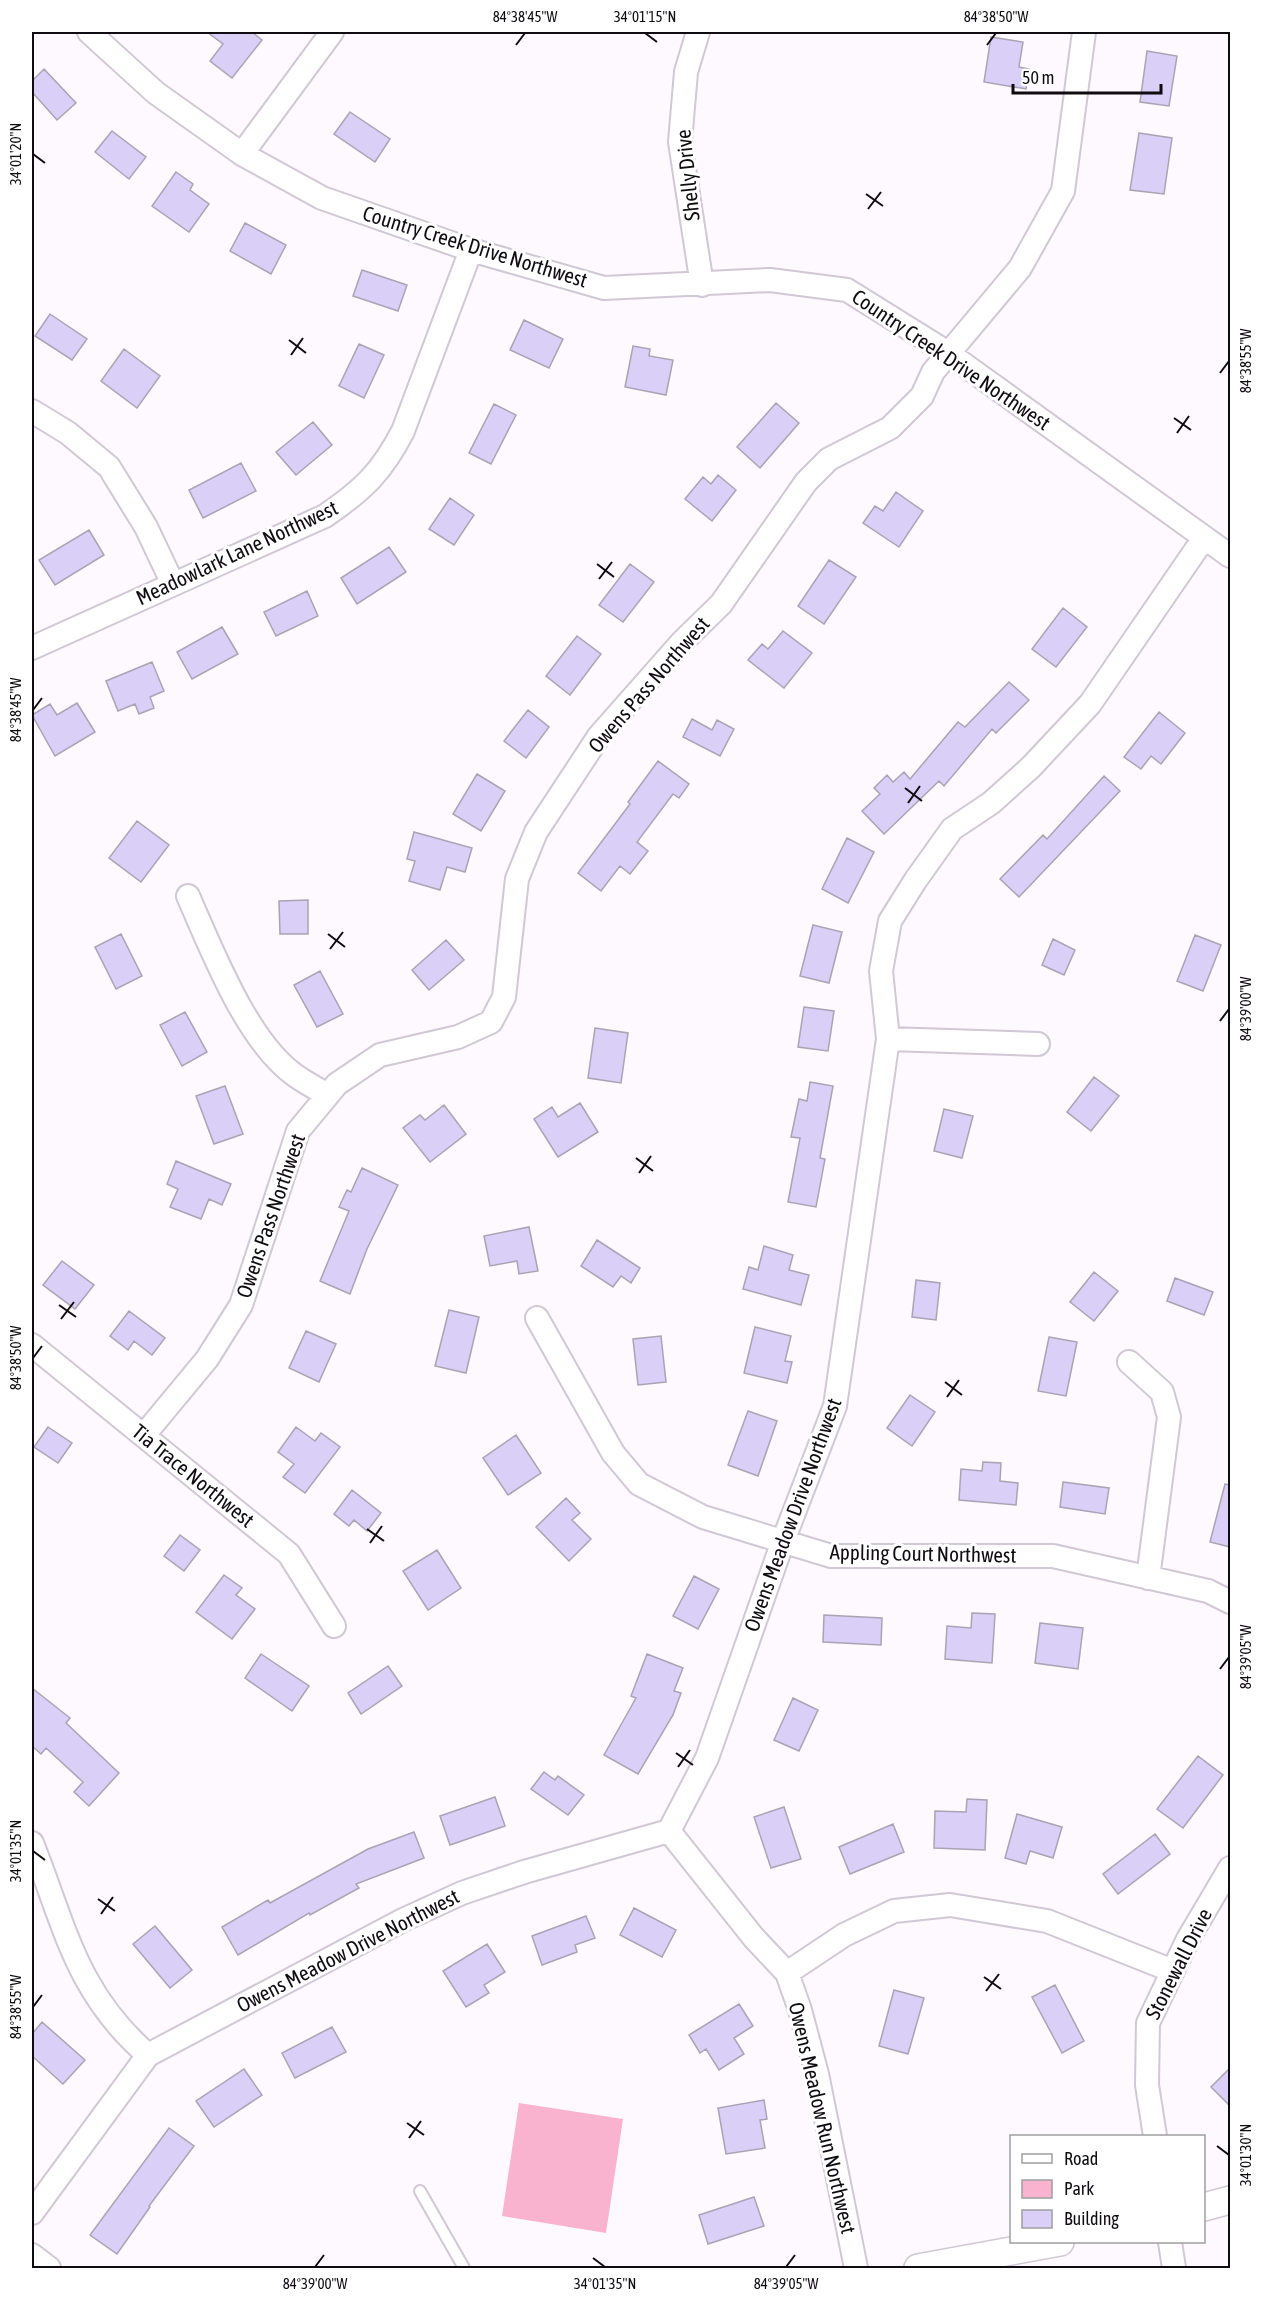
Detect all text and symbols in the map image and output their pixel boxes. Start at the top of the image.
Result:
text: 84°38'45"W [493,8,557,25]
text: 34°01'15"N [614,8,676,25]
text: 84°38'50"W [964,8,1028,25]
scale bar [1013,57,1162,95]
text: 50 m [1022,67,1054,88]
text: 34°01'20"N [7,123,24,185]
street label: Shelly Drive [670,128,704,222]
street label: Country Creek Drive Northwest [360,200,590,292]
street label: Country Creek Drive Northwest [848,284,1055,434]
text: 84°38'55"W [1237,329,1254,393]
street label: Meadowlark Lane Northwest [132,495,341,609]
street label: Owens Pass Northwest [583,612,714,757]
text: 84°38'45"W [7,678,24,742]
text: 84°39'00"W [1237,977,1254,1041]
street label: Owens Pass Northwest [231,1131,309,1301]
text: 84°38'50"W [7,1326,24,1390]
street label: Owens Meadow Drive Northwest [739,1395,845,1635]
street label: Tia Trace Northwest [128,1419,259,1532]
street label: Appling Court Northwest [829,1539,1017,1567]
text: 84°39'05"W [1237,1625,1254,1689]
text: 34°01'35"N [7,1820,24,1882]
street label: Owens Meadow Drive Northwest [232,1883,463,2017]
street label: Stonewall Drive [1140,1904,1216,2023]
text: 84°38'55"W [7,1975,24,2039]
street label: Owens Meadow Run Northwest [785,2000,861,2236]
text: 34°01'30"N [1237,2124,1254,2186]
legend [1010,2135,1205,2243]
text: Road [1064,2148,1098,2169]
text: Park [1064,2178,1094,2199]
text: Building [1064,2208,1119,2229]
text: 84°39'00"W [283,2275,347,2292]
text: 34°01'35"N [574,2275,636,2292]
text: 84°39'05"W [754,2275,818,2292]

